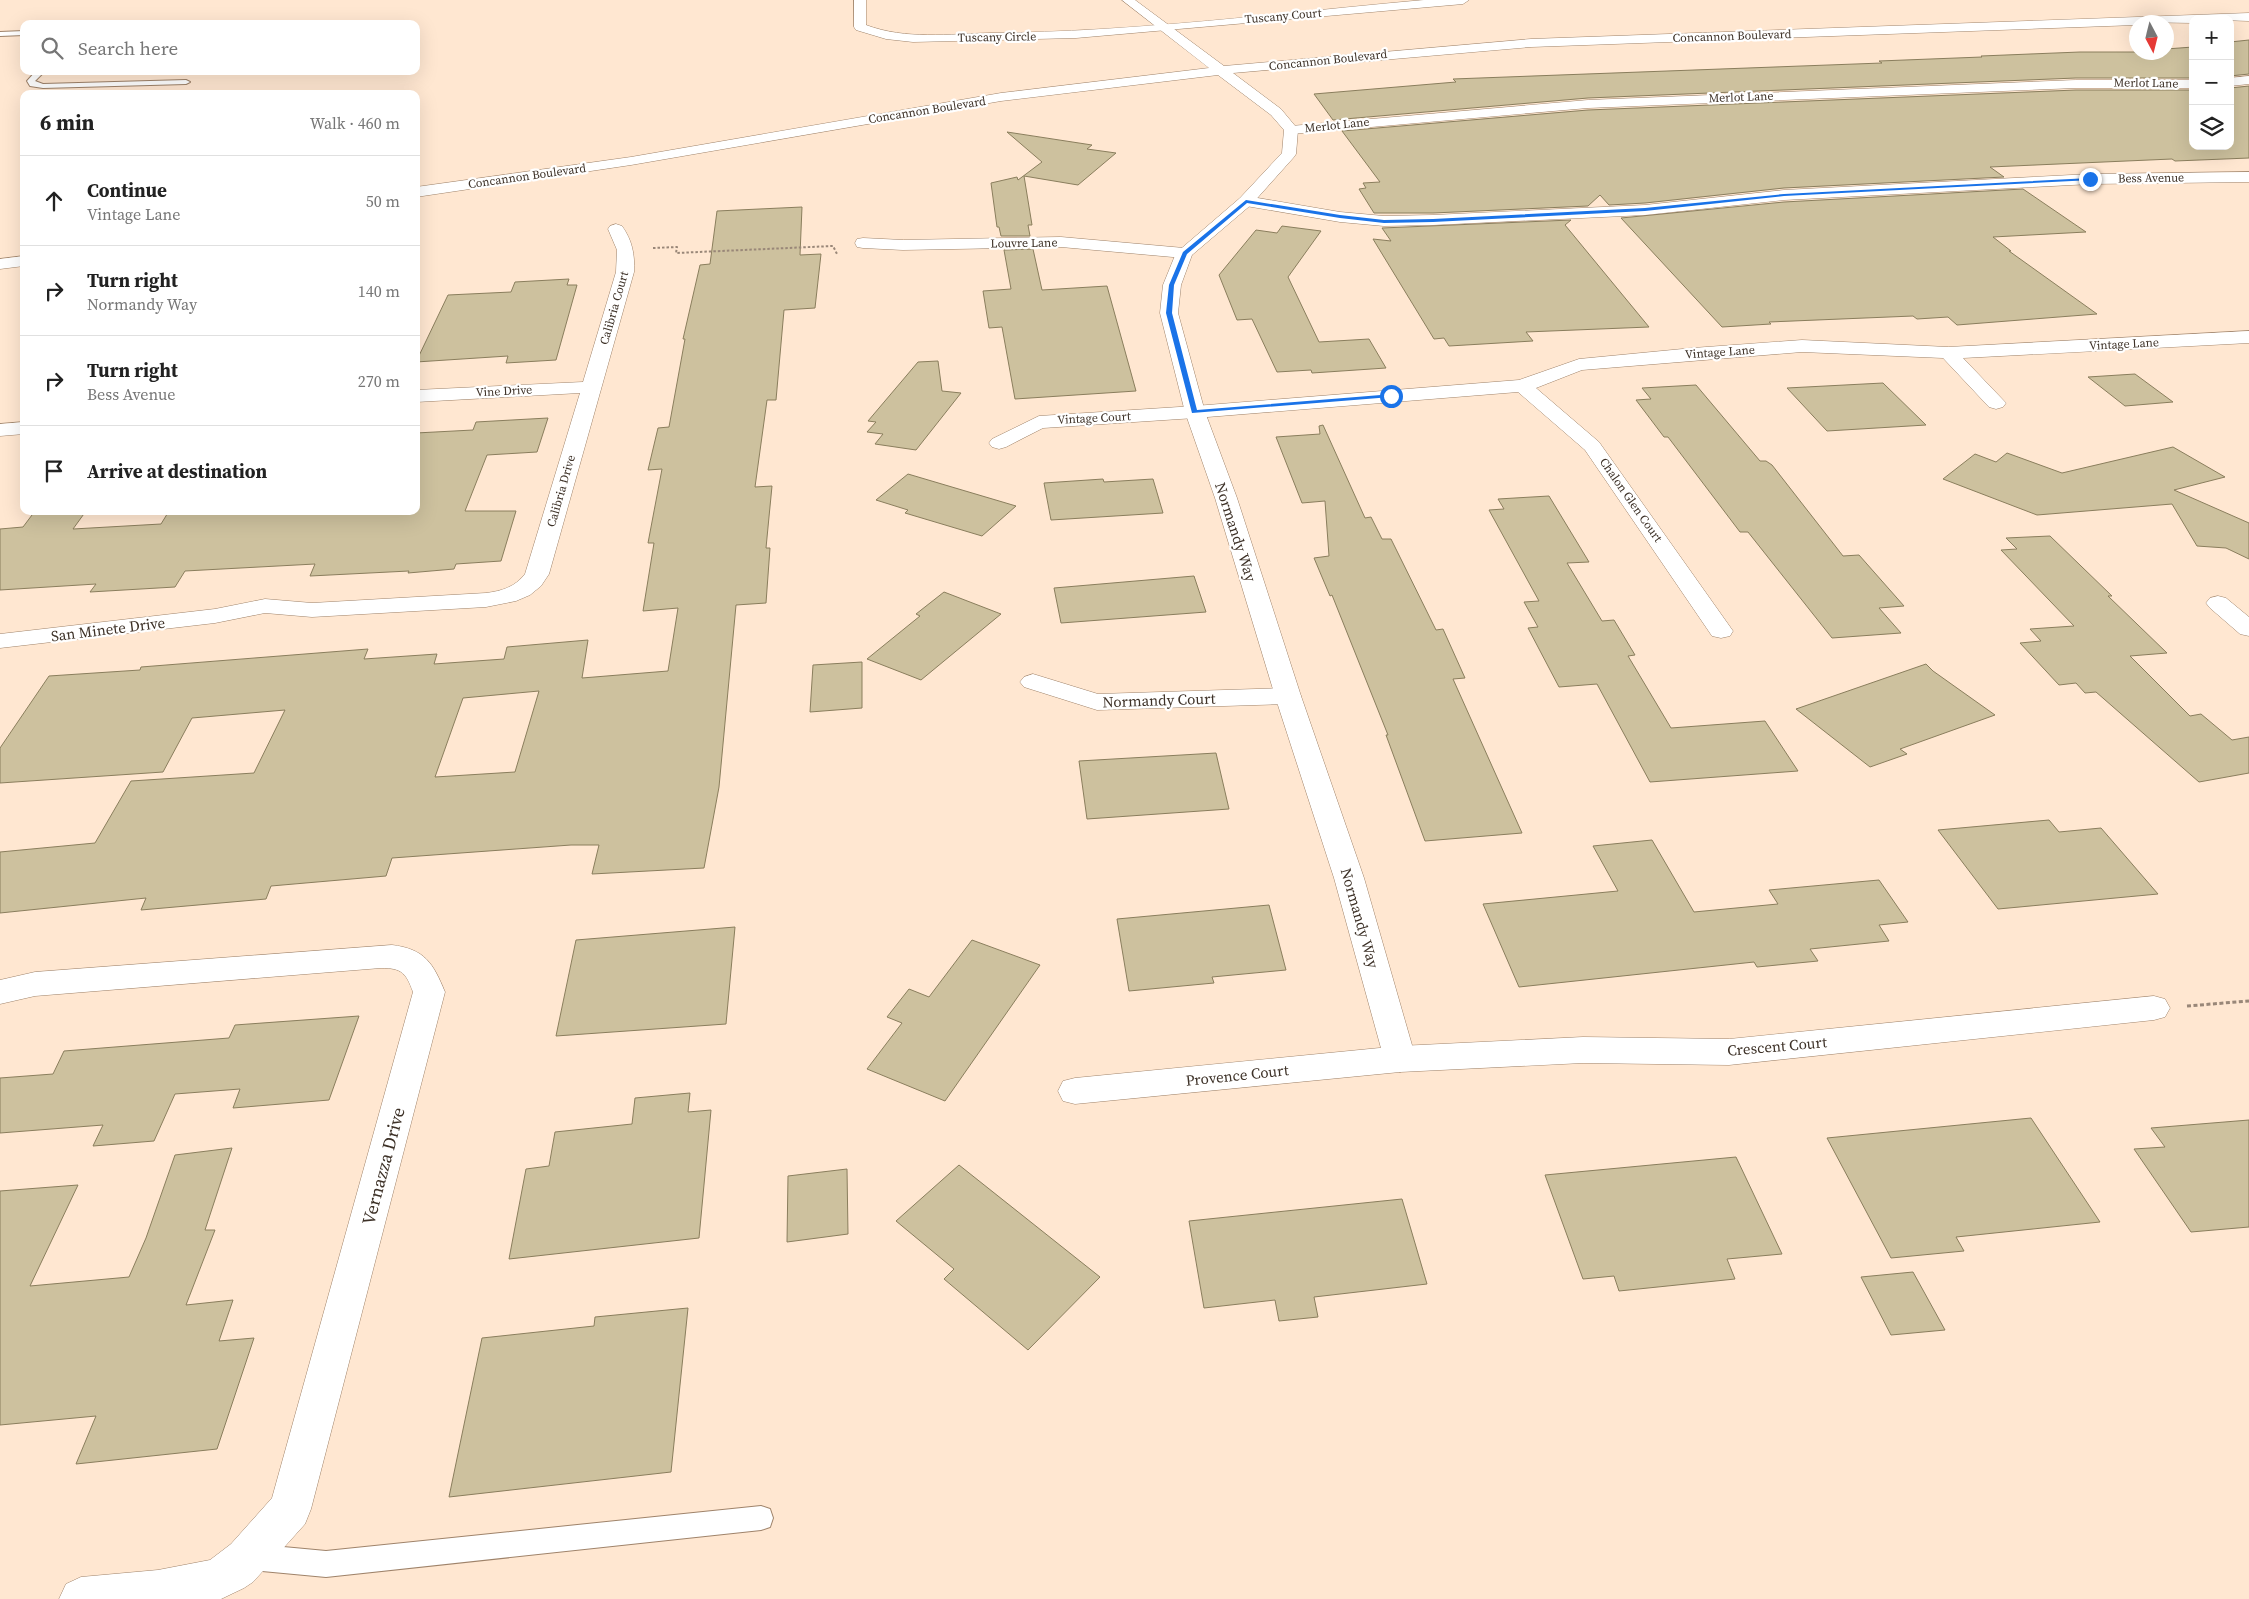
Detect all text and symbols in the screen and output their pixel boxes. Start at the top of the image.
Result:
street label: Tuscany Court [1244,5,1322,27]
north arrow [2129,15,2174,60]
map controls [2189,15,2234,150]
button: + [2189,15,2234,60]
search box [20,20,420,75]
street label: Concannon Boulevard [1672,26,1792,46]
street label: Tuscany Circle [958,28,1036,46]
icon: search [38,34,66,62]
text: Search here [78,35,178,61]
street label: Concannon Boulevard [1268,46,1388,74]
button: − [2189,60,2234,105]
street label: Merlot Lane [2113,74,2179,92]
street label: Merlot Lane [1708,88,1774,106]
street label: Concannon Boulevard [867,93,987,127]
button: layers [2189,105,2234,150]
text: 6 min [40,108,95,137]
text: Walk · 460 m [310,112,400,134]
street label: Merlot Lane [1304,114,1370,136]
street label: Concannon Boulevard [467,160,587,192]
route end [2079,168,2102,191]
street label: Bess Avenue [2118,169,2184,187]
text: Continue [87,177,167,203]
icon: ahead [40,187,68,215]
text: 50 m [366,190,400,212]
text: Vintage Lane [87,203,180,225]
street label: Louvre Lane [990,234,1058,252]
text: Turn right [87,267,178,293]
street label: Calibria Court [596,269,632,347]
icon: right [40,277,68,305]
text: 140 m [358,280,400,302]
text: Normandy Way [87,293,197,315]
street label: Vintage Lane [2089,334,2159,354]
street label: Vintage Lane [1685,342,1755,362]
text: Turn right [87,357,178,383]
icon: right [40,367,68,395]
text: 270 m [358,370,400,392]
street label: Vine Drive [475,382,533,400]
text: Bess Avenue [87,383,175,405]
route start [1380,385,1403,408]
street label: Vintage Court [1057,408,1131,428]
street label: Calibria Drive [543,453,579,529]
street label: Chalon Glen Court [1596,455,1666,545]
icon: arrive [40,457,68,485]
text: Arrive at destination [87,458,267,484]
street label: Normandy Way [1210,480,1262,585]
street label: San Minete Drive [50,612,167,646]
street label: Normandy Court [1102,688,1216,712]
street label: Normandy Way [1336,865,1384,971]
street label: Crescent Court [1726,1031,1828,1061]
street label: Provence Court [1184,1059,1290,1091]
street label: Vernazza Drive [355,1104,411,1228]

